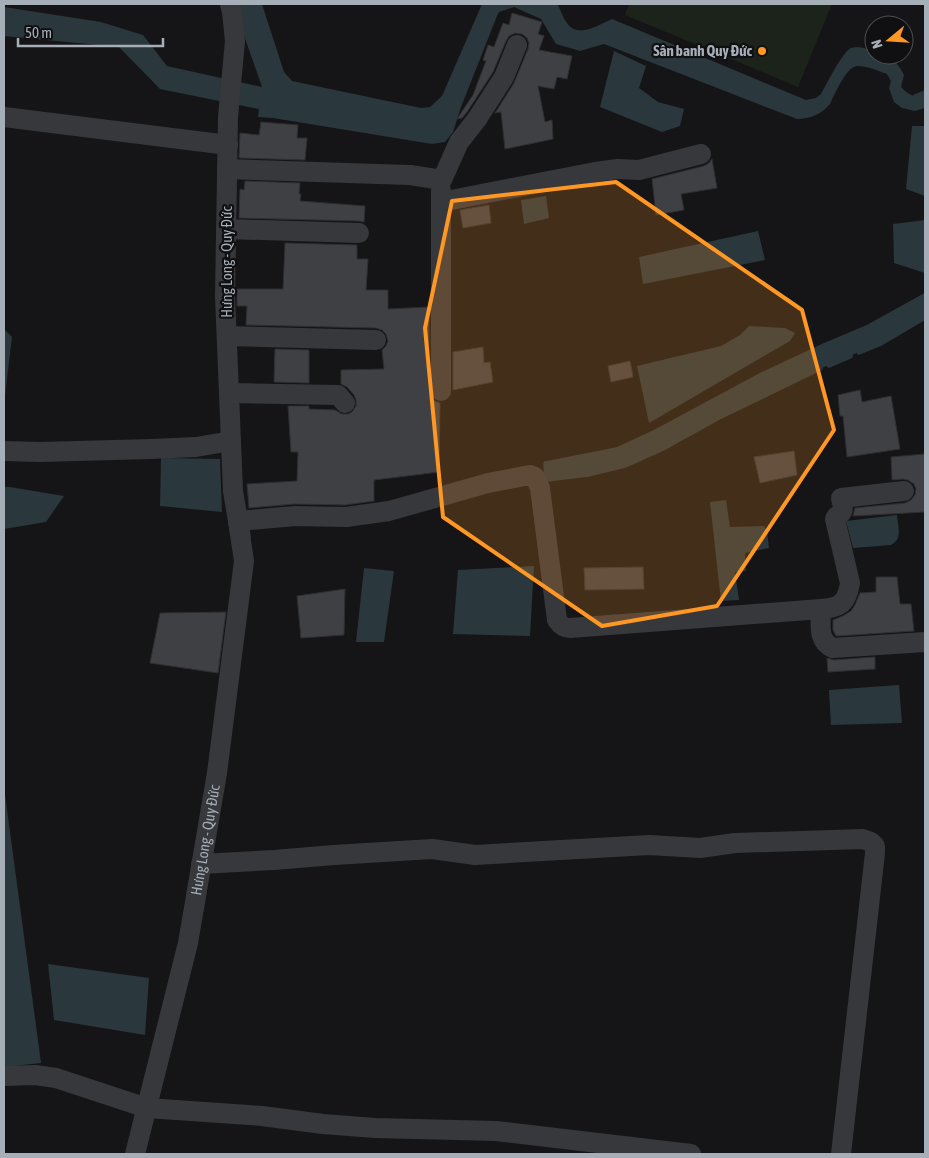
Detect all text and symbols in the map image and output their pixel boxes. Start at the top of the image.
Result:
scale bar [18,15,162,47]
north arrow [864,15,914,65]
text: 50 m [25,24,52,41]
text: N [868,38,886,50]
place label: Sân banh Quy Đức [653,42,752,59]
marker: Sân banh Quy Đức [756,45,768,57]
street label: Hưng Long - Quy Đức [218,206,235,318]
street label: Hưng Long - Quy Đức [187,783,223,896]

